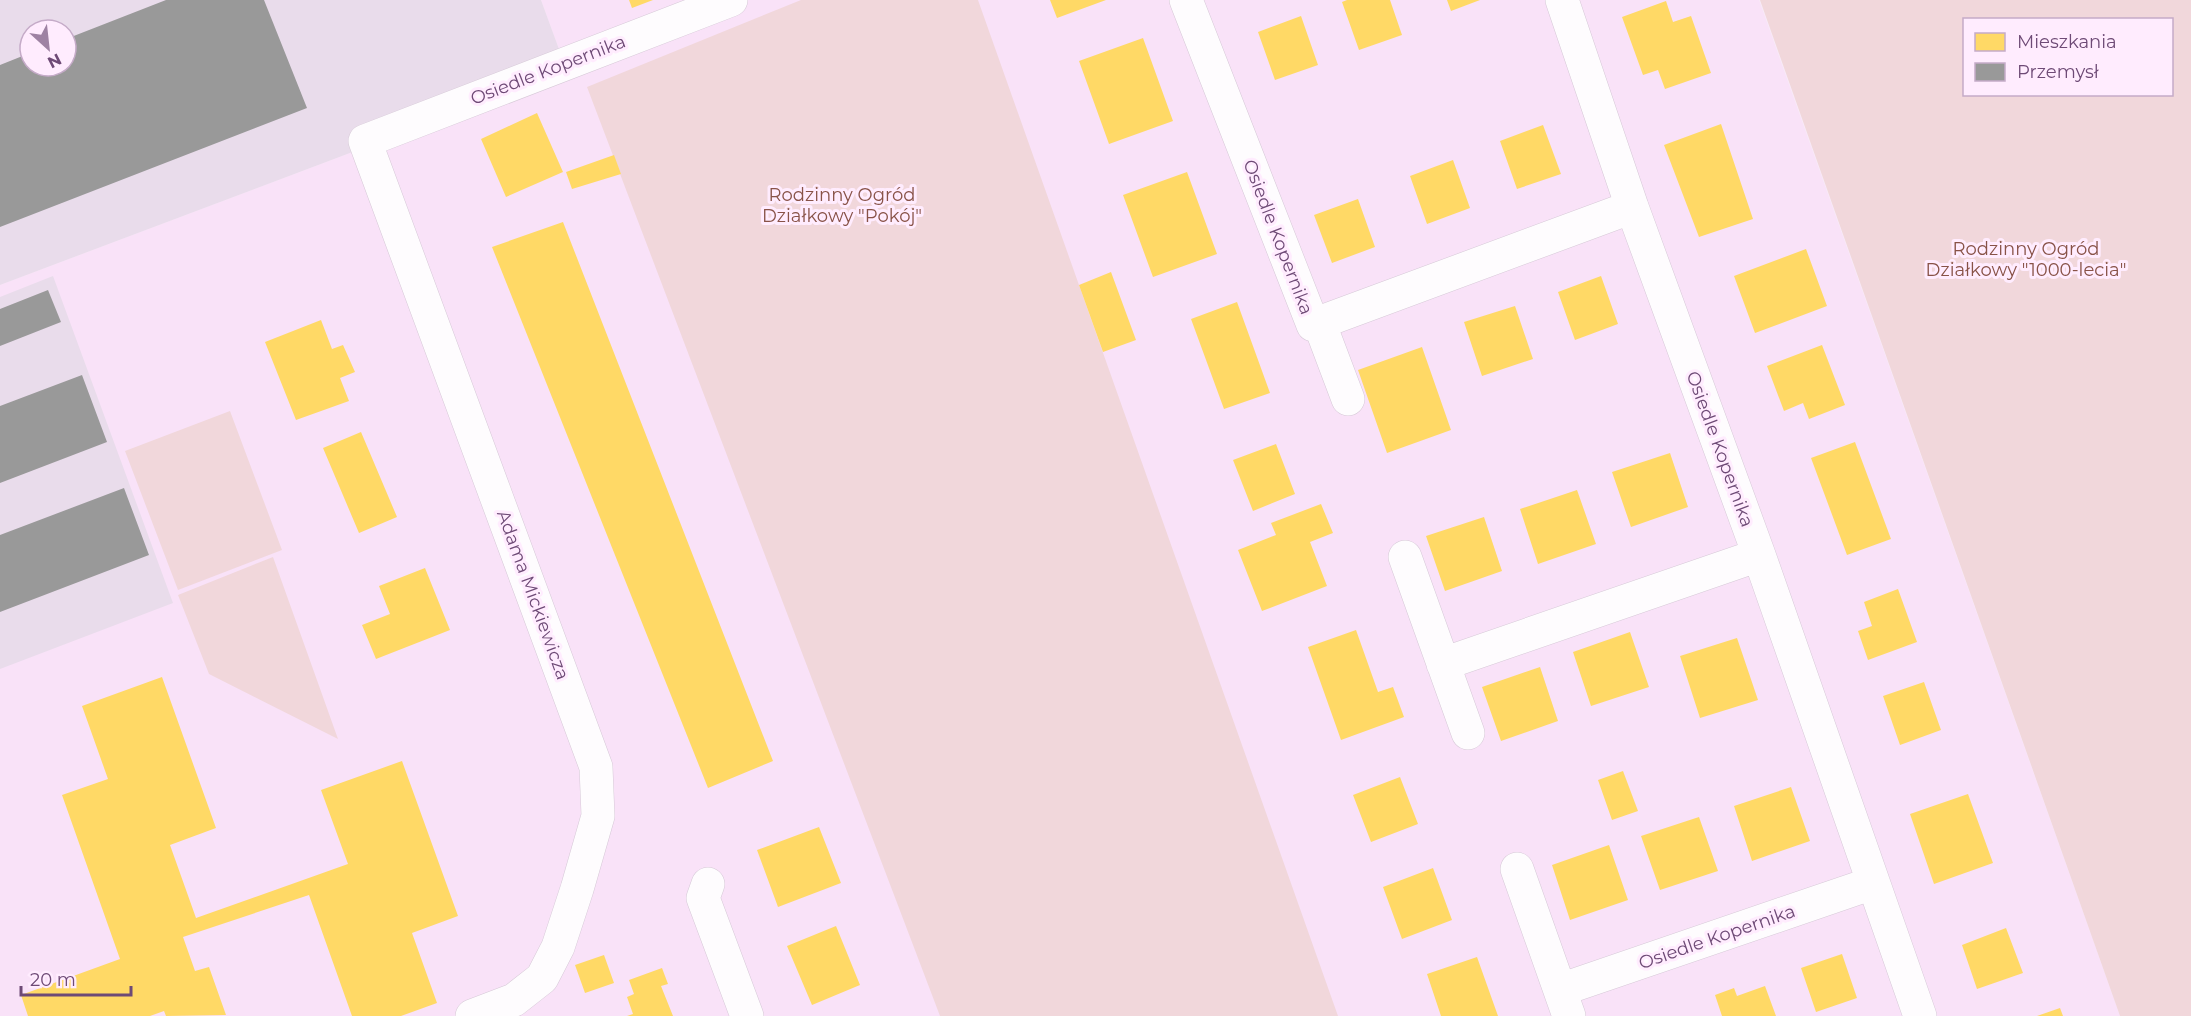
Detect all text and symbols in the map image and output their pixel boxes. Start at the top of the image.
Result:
north arrow [18,18,78,78]
legend [1963,18,2173,96]
street label: Osiedle Kopernika [467,30,629,110]
text: Mieszkania [2017,31,2117,53]
text: N [45,50,65,72]
text: Przemysł [2017,61,2099,83]
street label: Osiedle Kopernika [1238,156,1318,318]
park label: Rodzinny Ogród Działkowy "Pokój" [762,184,922,227]
park label: Rodzinny Ogród Działkowy "1000-lecia" [1926,238,2126,281]
street label: Osiedle Kopernika [1682,368,1758,530]
street label: Adama Mickiewicza [492,507,574,683]
street label: Osiedle Kopernika [1636,900,1798,974]
scale bar [21,959,130,997]
text: 20 m [30,969,76,991]

